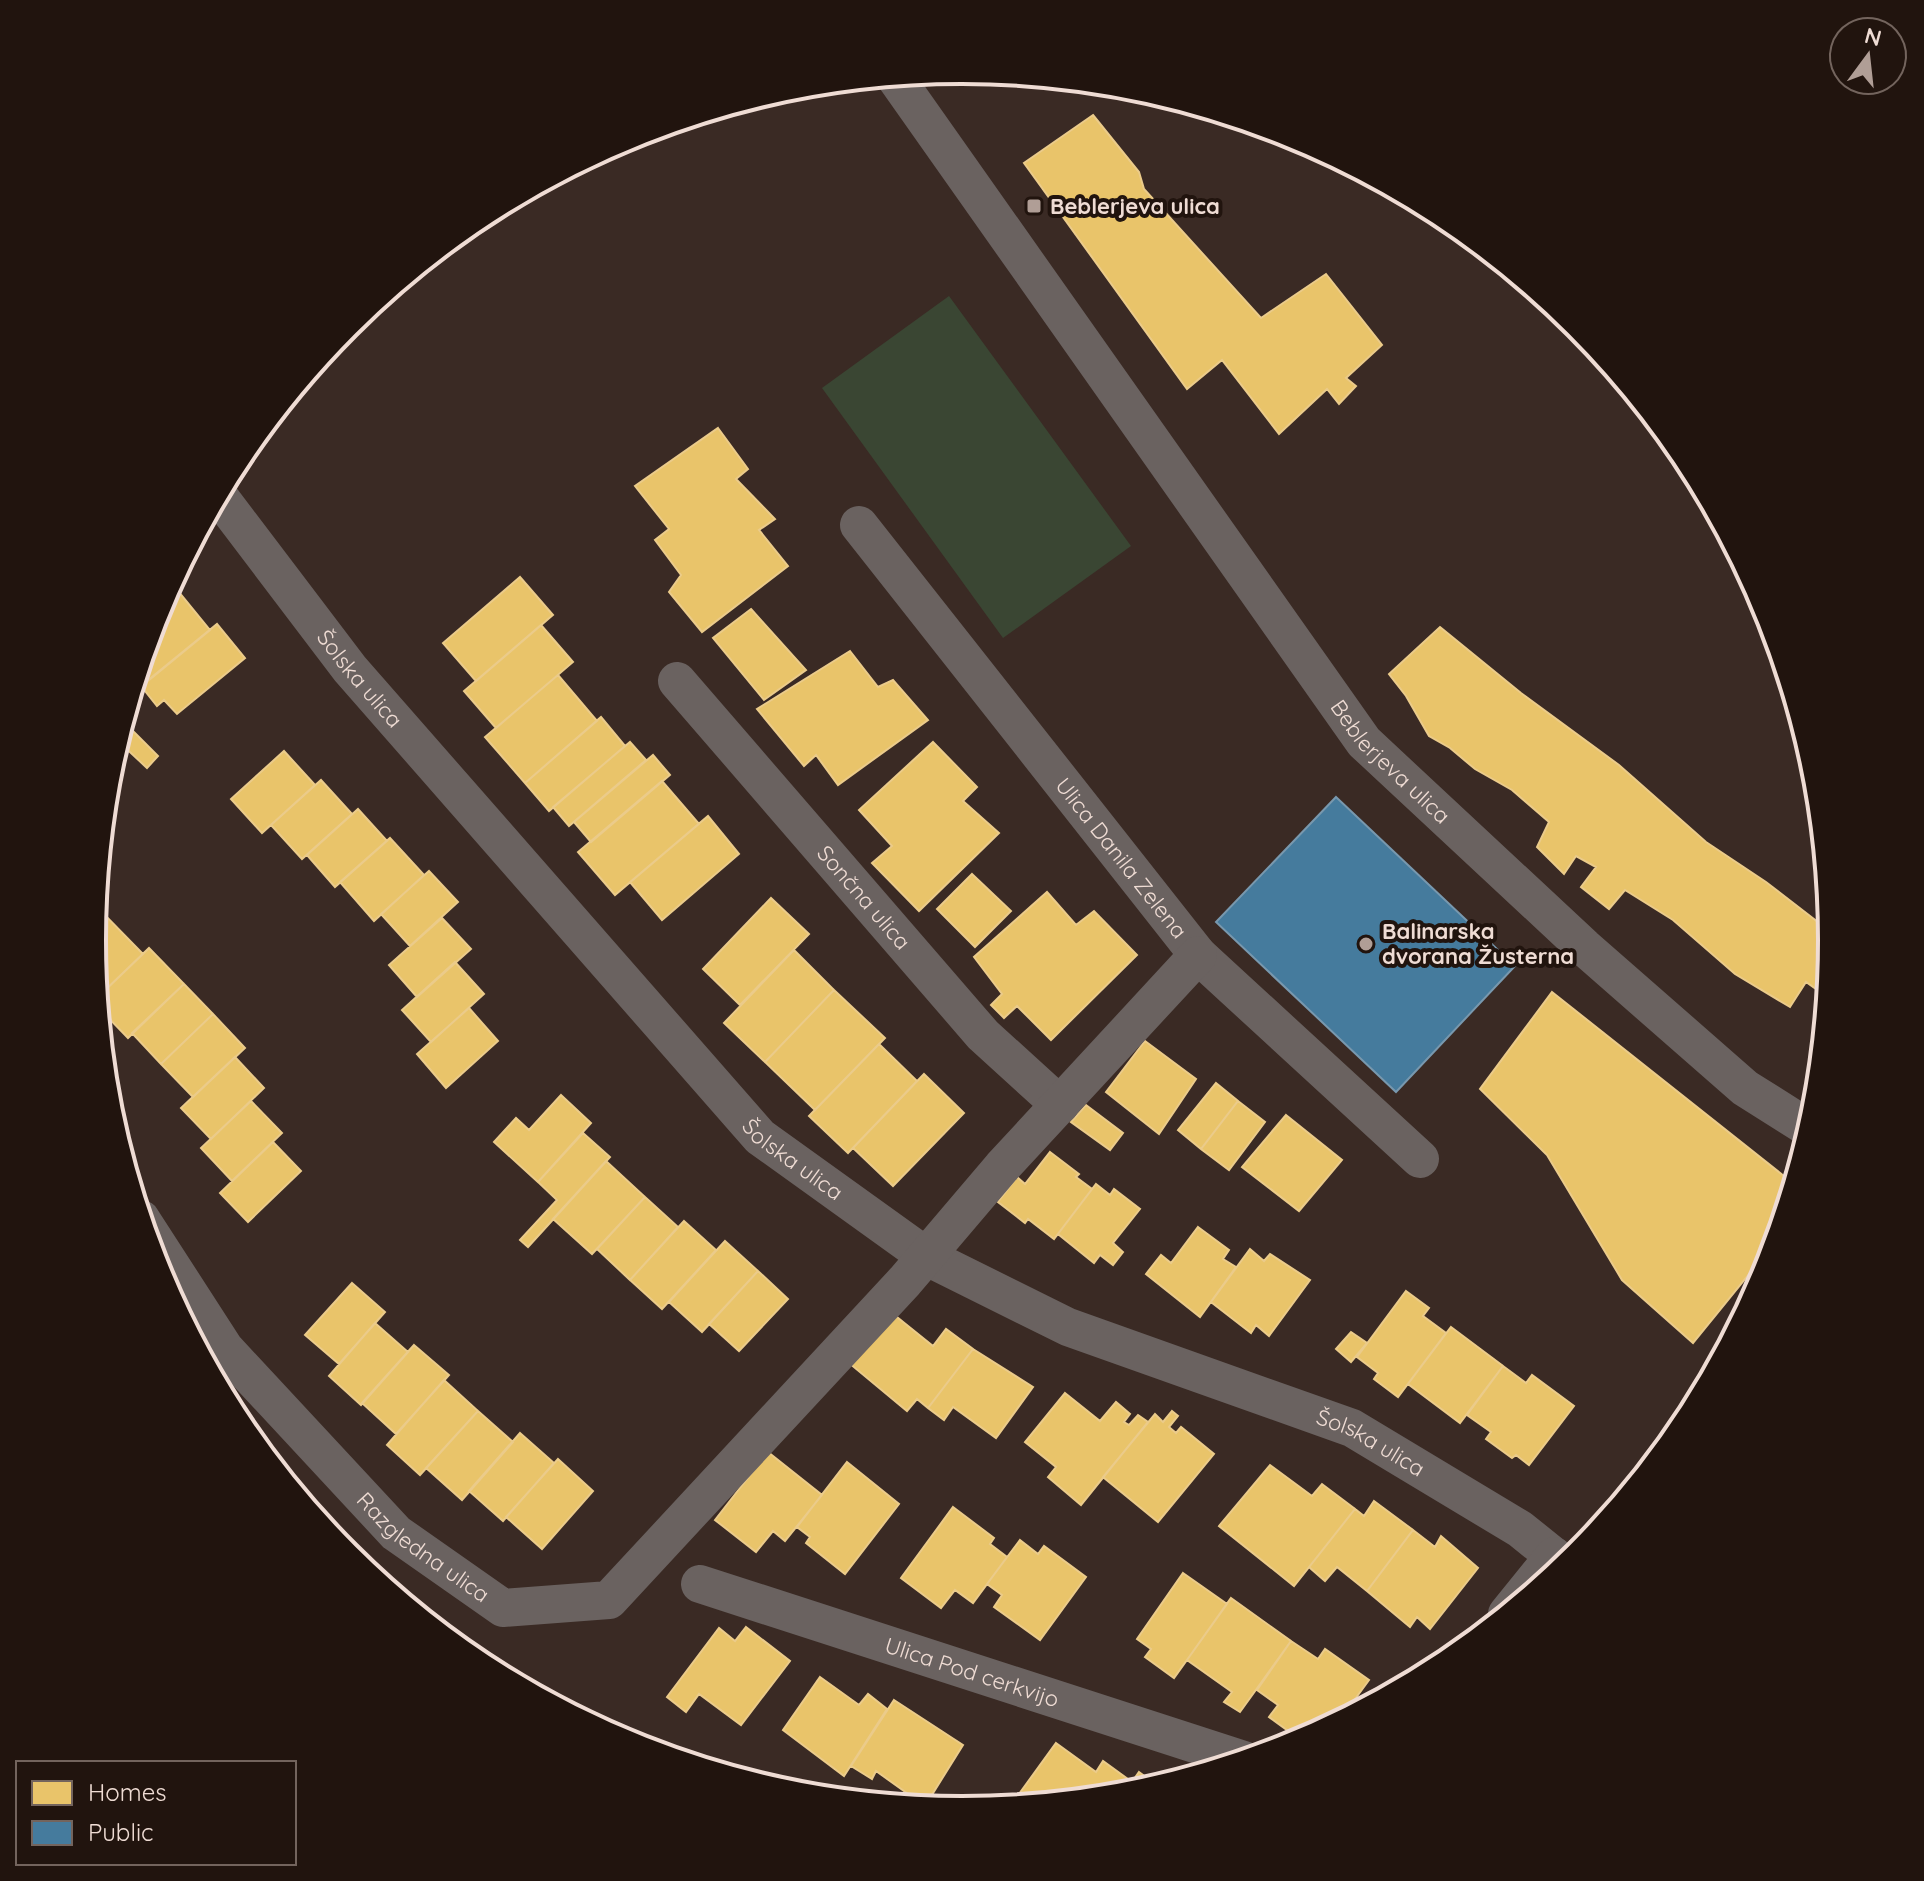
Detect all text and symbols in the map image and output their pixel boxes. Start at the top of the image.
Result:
north arrow [1828,16,1908,96]
text: N [1862,21,1885,52]
place label: Beblerjeva ulica [1050,192,1220,220]
marker: Beblerjeva ulica [1025,197,1043,215]
street label: Šolska ulica [311,624,409,733]
street label: Beblerjeva ulica [1324,694,1456,829]
street label: Ulica Danila Zelena [1049,772,1194,944]
street label: Sončna ulica [811,839,917,955]
place label: Balinarska dvorana Žusterna [1382,917,1574,970]
marker: Balinarska dvorana Žusterna [1357,935,1375,953]
street label: Šolska ulica [736,1113,849,1206]
street label: Šolska ulica [1313,1403,1430,1483]
street label: Razgledna ulica [351,1486,495,1608]
street label: Ulica Pod cerkvijo [881,1631,1063,1713]
legend [16,1761,296,1865]
text: Homes [88,1777,166,1807]
text: Public [88,1817,153,1847]

